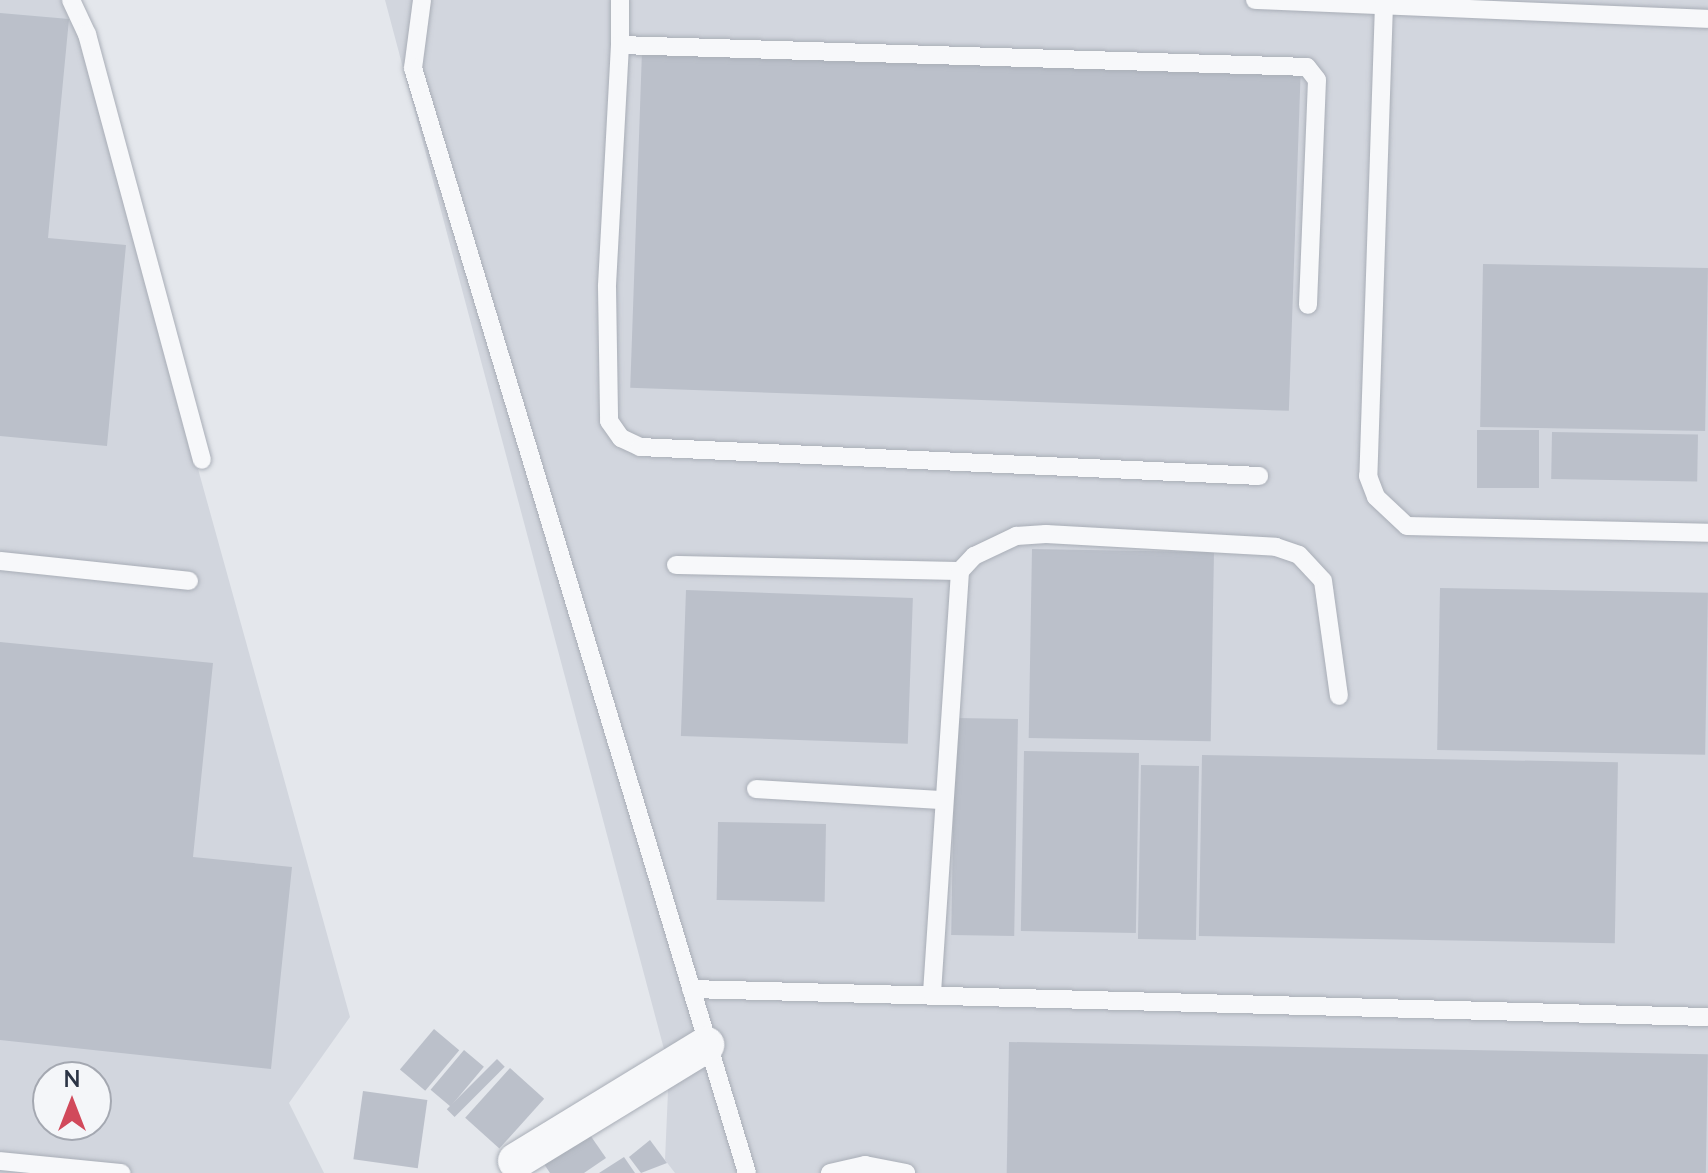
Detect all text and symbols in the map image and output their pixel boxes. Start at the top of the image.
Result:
north arrow [32,1061,112,1141]
text: N [64,1065,80,1092]

